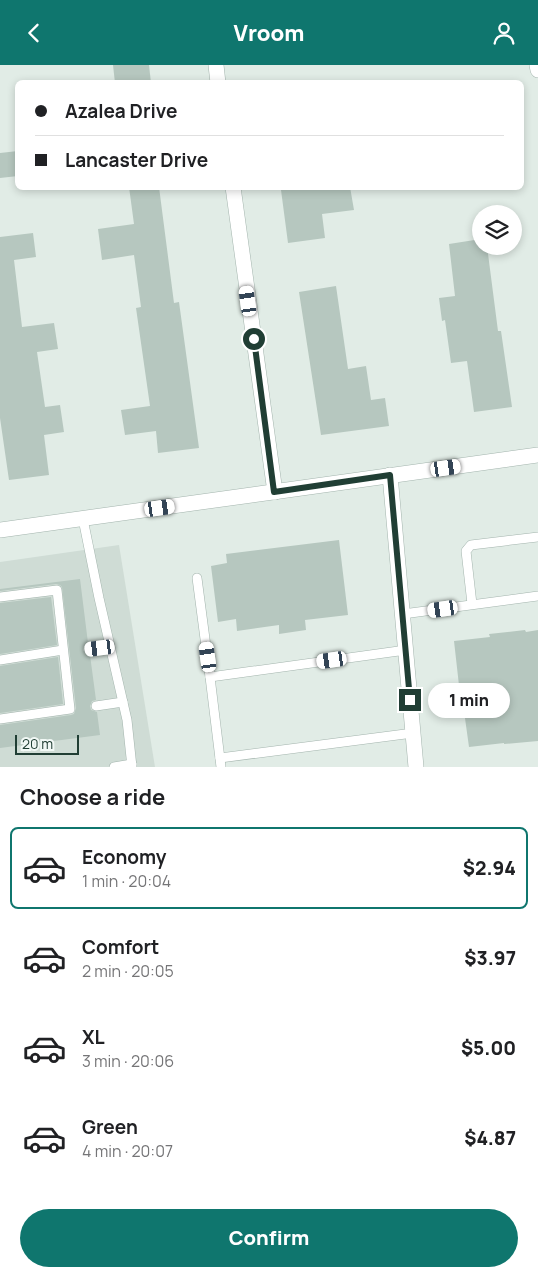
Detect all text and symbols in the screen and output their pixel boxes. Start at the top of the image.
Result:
text: Vroom [234,18,304,48]
icon: back [20,19,48,47]
icon: person [490,19,518,47]
text: Azalea Drive [65,98,177,124]
text: Lancaster Drive [65,147,208,173]
map controls [472,205,522,255]
button: layers [472,205,522,255]
car [238,285,257,317]
route start [243,328,265,350]
car [430,458,461,478]
car [144,498,175,518]
car [427,599,458,619]
car [84,639,115,657]
car [198,641,217,673]
car [316,650,347,670]
callout: 1 min [428,683,510,717]
route end [399,689,421,711]
text: 1 min [449,689,489,711]
scale bar [15,732,79,755]
text: 20 m [22,734,53,753]
text: Choose a ride [20,782,165,812]
text: Economy [82,844,166,870]
icon: car [22,846,67,891]
text: $2.94 [463,855,516,881]
text: 1 min · 20:04 [82,870,171,892]
text: Comfort [82,934,159,960]
icon: car [22,936,67,981]
text: $3.97 [464,945,516,971]
text: 2 min · 20:05 [82,960,174,982]
text: XL [82,1024,105,1050]
icon: car [22,1026,67,1071]
text: $5.00 [461,1035,516,1061]
text: 3 min · 20:06 [82,1050,174,1072]
text: Green [82,1114,138,1140]
icon: car [22,1116,67,1161]
text: $4.87 [464,1125,516,1151]
text: 4 min · 20:07 [82,1140,173,1162]
button: Confirm [20,1209,518,1267]

